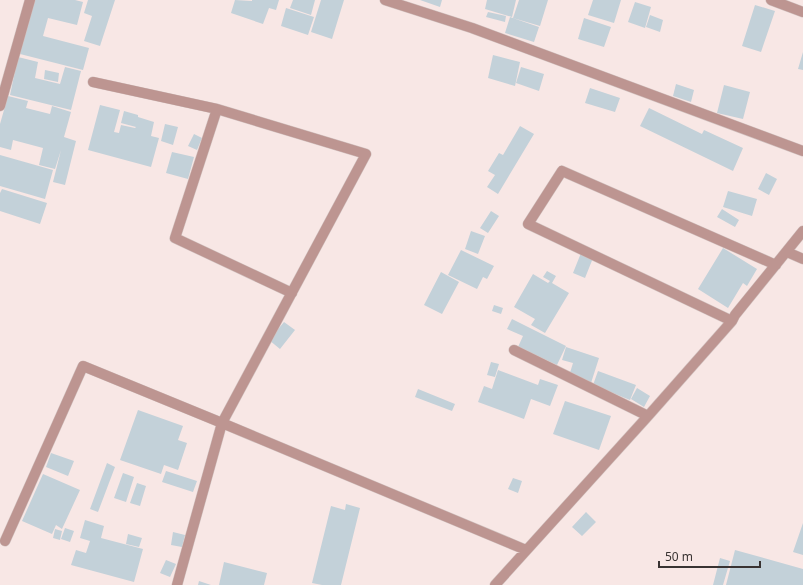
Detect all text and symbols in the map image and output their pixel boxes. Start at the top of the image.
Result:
scale bar [659,543,760,569]
text: 50 m [665,548,693,565]

